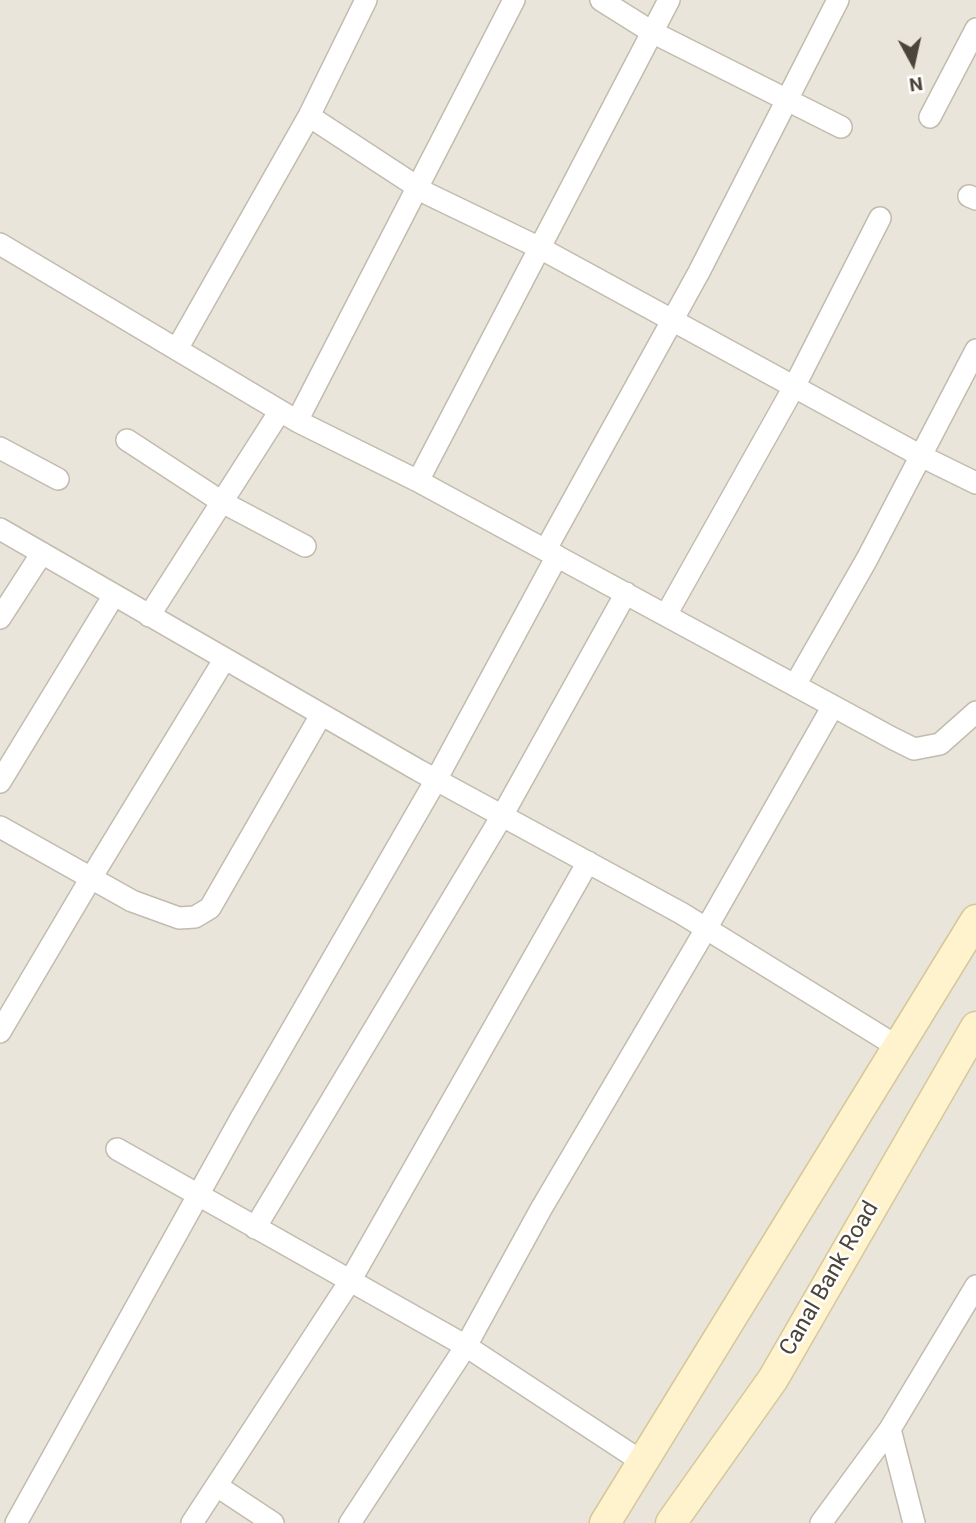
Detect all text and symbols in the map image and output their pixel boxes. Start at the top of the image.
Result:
north arrow [878,28,948,98]
text: N [908,72,924,97]
street label: Canal Bank Road [775,1197,885,1361]

